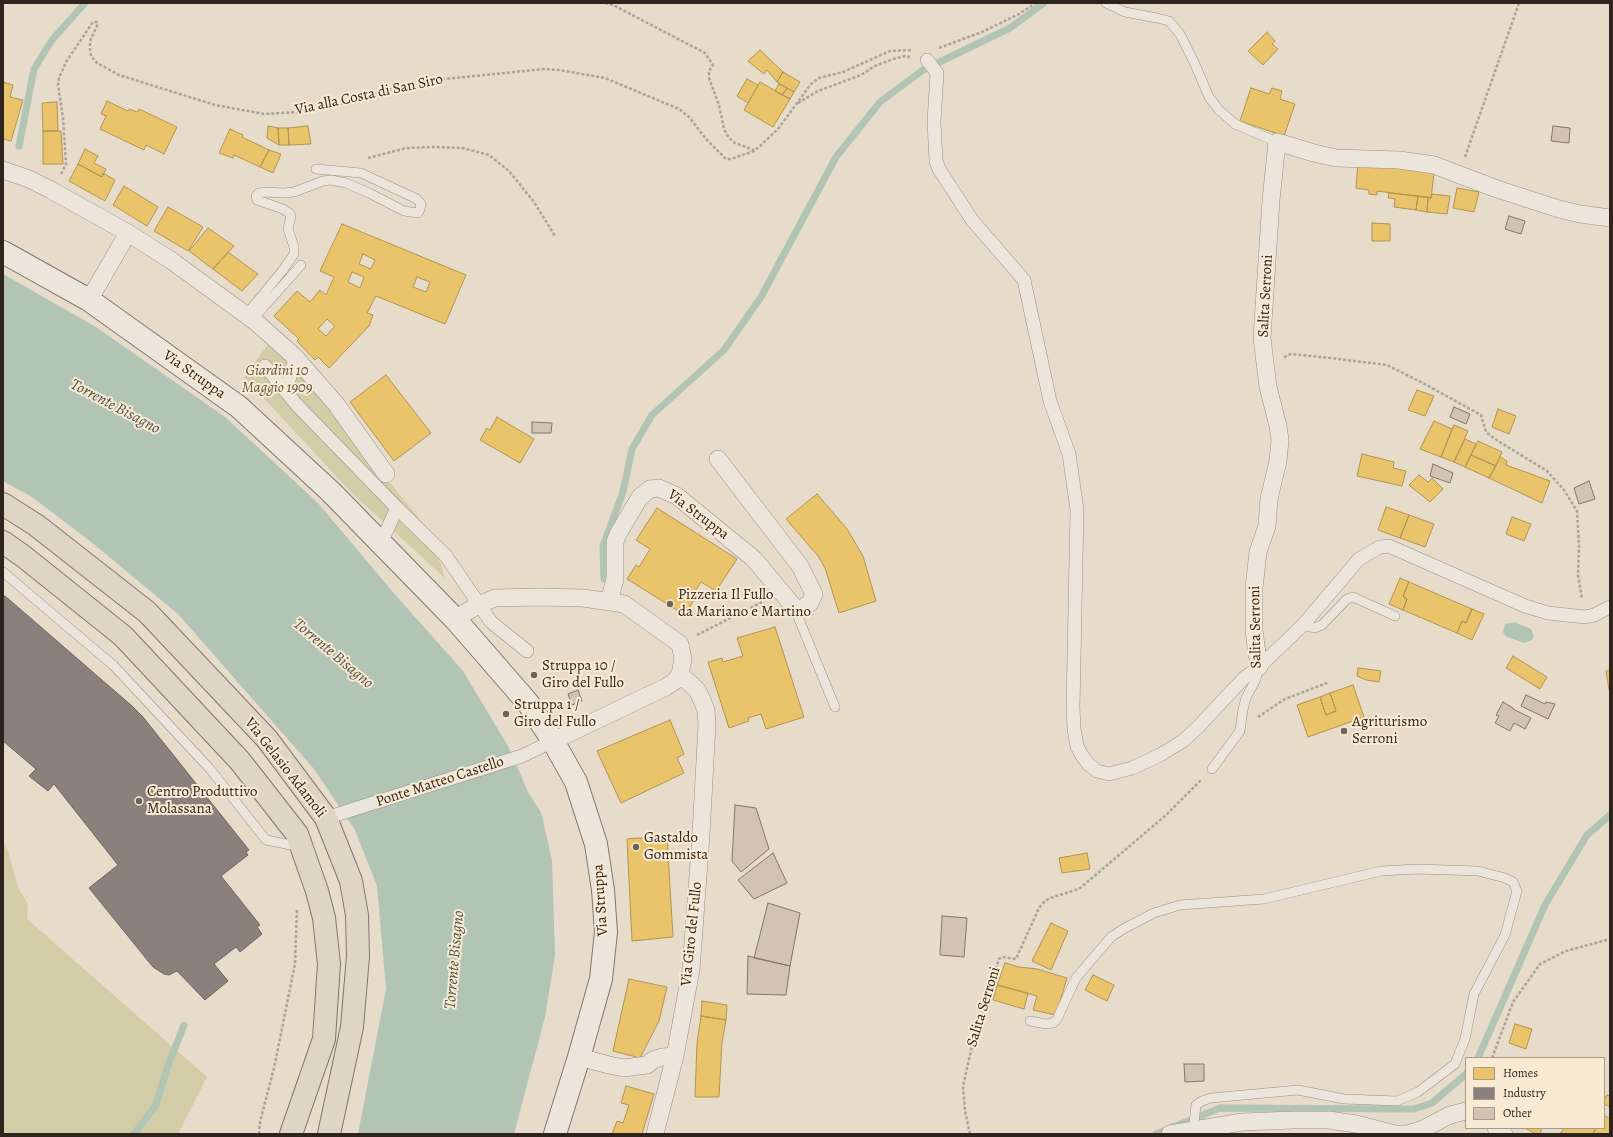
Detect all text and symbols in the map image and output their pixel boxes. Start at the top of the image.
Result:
street label: Via alla Costa di San Siro [293,71,445,119]
street label: Salita Serroni [1255,254,1277,338]
street label: Via Struppa [159,347,229,403]
park label: Giardini 10 Maggio 1909 [242,362,312,397]
water label: Torrente Bisagno [67,375,163,439]
street label: Via Struppa [664,486,732,544]
street label: Salita Serroni [1246,585,1266,669]
place label: Pizzeria Il Fullo da Mariano e Martino [678,586,811,621]
marker: Pizzeria Il Fullo da Mariano e Martino [665,599,675,609]
water label: Torrente Bisagno [289,615,377,693]
place label: Struppa 10 / Giro del Fullo [542,657,624,692]
marker: Struppa 10 / Giro del Fullo [529,670,539,680]
place label: Struppa 1 / Giro del Fullo [514,696,596,731]
marker: Struppa 1 / Giro del Fullo [501,709,511,719]
place label: Agriturismo Serroni [1352,713,1427,748]
street label: Via Gelasio Adamoli [240,714,330,822]
marker: Agriturismo Serroni [1339,726,1349,736]
street label: Ponte Matteo Castello [374,753,506,811]
place label: Centro Produttivo Molassana [147,783,257,818]
marker: Centro Produttivo Molassana [134,796,144,806]
place label: Gastaldo Gommista [644,829,708,864]
marker: Gastaldo Gommista [631,842,641,852]
street label: Via Struppa [589,863,613,937]
street label: Via Giro del Fullo [678,881,706,987]
water label: Torrente Bisagno [441,910,469,1010]
street label: Salita Serroni [963,965,1005,1049]
legend [1465,1057,1605,1129]
text: Homes [1503,1065,1538,1081]
text: Industry [1503,1085,1546,1101]
text: Other [1503,1105,1532,1121]

